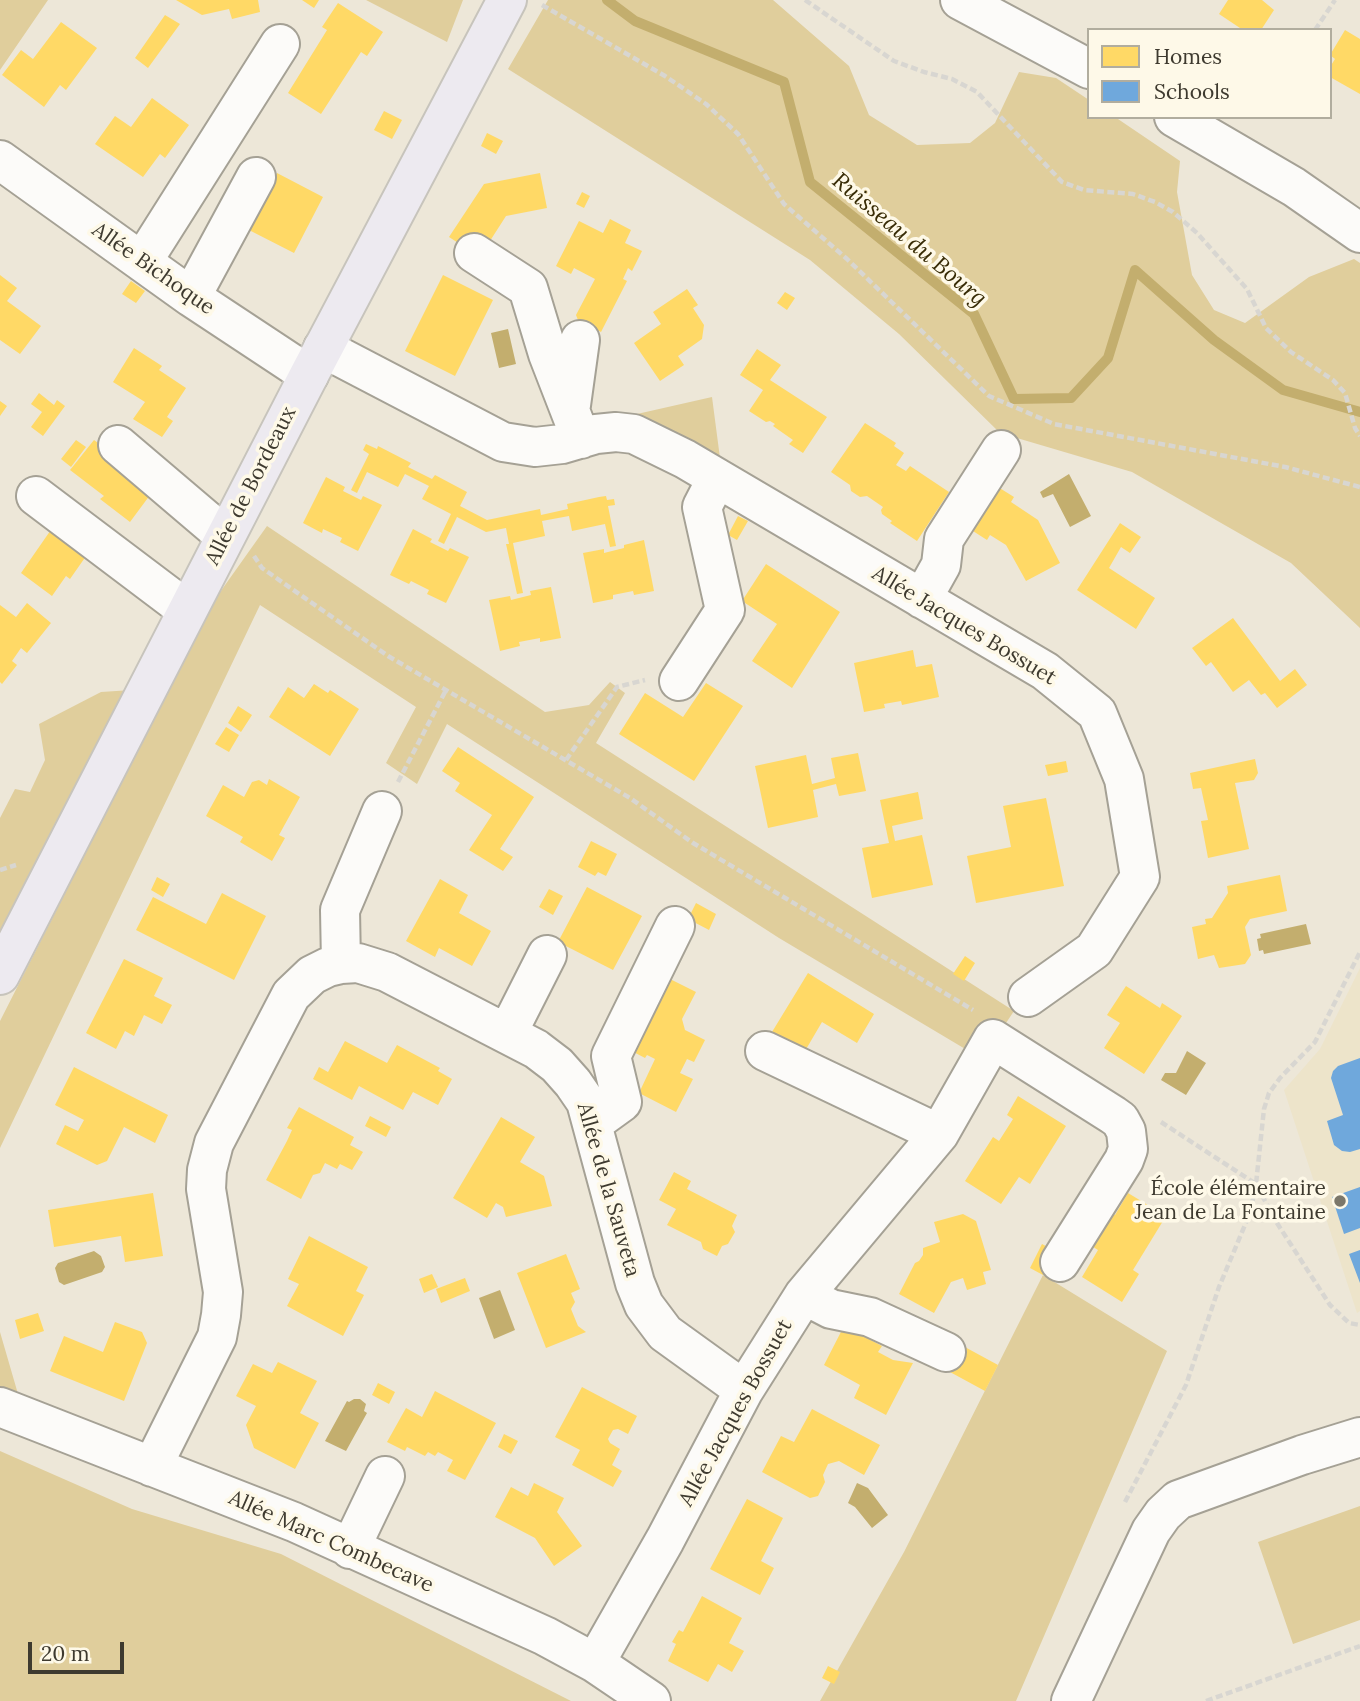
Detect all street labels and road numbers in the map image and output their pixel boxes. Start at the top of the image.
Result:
street label: Allée Bichoque [87,217,219,321]
street label: Allée de Bordeaux [200,402,302,570]
street label: Allée Jacques Bossuet [867,561,1061,691]
street label: Allée de la Sauveta [571,1100,645,1280]
street label: Allée Jacques Bossuet [674,1315,798,1511]
street label: Allée Marc Combecave [225,1485,437,1599]

